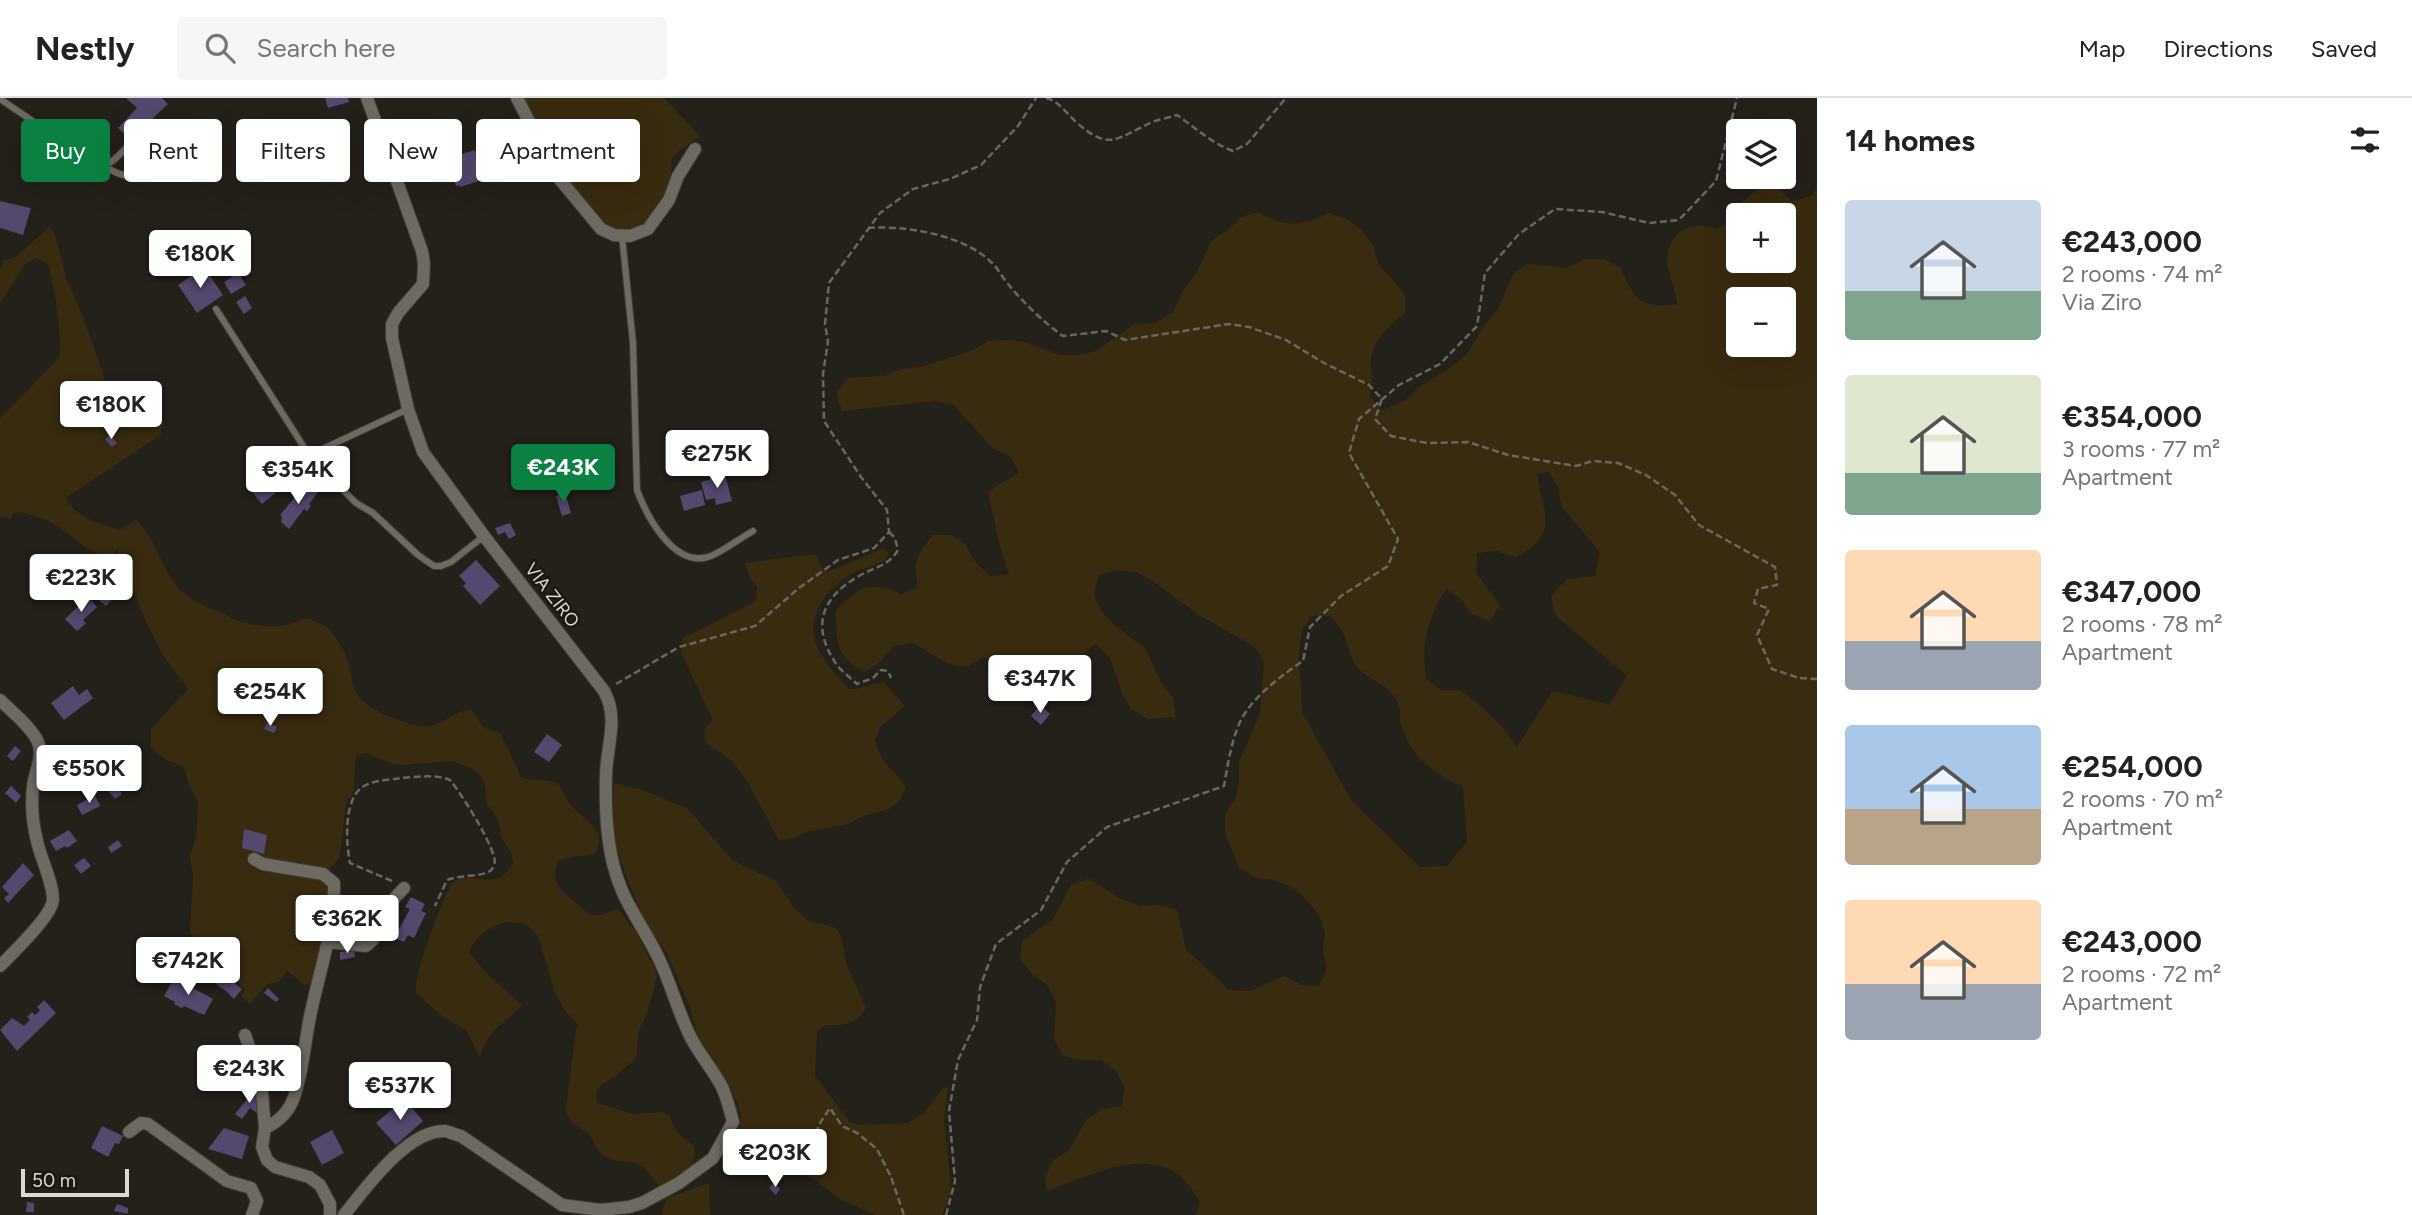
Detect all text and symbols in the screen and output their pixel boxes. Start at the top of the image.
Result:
search box [177,17,667,80]
text: Nestly [35,29,135,68]
icon: search [201,29,239,67]
text: Search here [257,32,395,64]
text: Map [2079,34,2125,63]
text: Directions [2163,34,2273,63]
text: Saved [2311,34,2377,63]
chip: Buy [21,119,110,182]
chip: Rent [124,119,222,182]
chip: Filters [236,119,350,182]
chip: New [364,119,462,182]
chip: Apartment [476,119,640,182]
map controls [1726,119,1796,357]
button: layers [1726,119,1796,189]
icon: filters [2346,121,2384,159]
text: 14 homes [1845,122,1975,159]
button: + [1726,203,1796,273]
text: €243,000 [2062,223,2202,260]
icon: home [1901,228,1985,312]
pin: €180K [151,230,249,290]
text: €180K [165,239,235,267]
text: 2 rooms · 74 m² [2062,260,2223,288]
button: − [1726,287,1796,357]
text: Via Ziro [2062,288,2142,316]
pin: €180K [62,382,160,441]
text: €180K [76,390,146,418]
text: €354,000 [2062,398,2202,435]
icon: home [1901,403,1985,487]
pin: €275K [668,430,766,490]
text: 3 rooms · 77 m² [2062,435,2220,463]
text: €275K [682,439,752,467]
pin: €243K [514,444,612,504]
pin: €354K [249,446,347,506]
text: €243K [527,453,599,481]
text: €354K [262,455,334,483]
text: Apartment [2062,463,2173,491]
pin: €223K [32,554,130,614]
street label: VIA ZIRO [520,558,584,632]
text: €223K [46,563,116,591]
text: €347,000 [2062,573,2201,610]
icon: home [1901,578,1985,662]
text: 2 rooms · 78 m² [2062,610,2223,638]
text: Apartment [2062,638,2173,666]
pin: €347K [991,656,1089,715]
text: €347K [1004,664,1076,692]
pin: €254K [221,668,319,728]
text: €254K [234,677,306,705]
pin: €550K [40,746,138,805]
text: €254,000 [2062,748,2203,785]
icon: home [1901,753,1985,837]
text: €550K [53,754,125,782]
text: 2 rooms · 70 m² [2062,785,2223,813]
text: Apartment [2062,813,2173,841]
pin: €362K [298,896,396,955]
text: €362K [312,904,382,932]
text: €243,000 [2062,923,2202,960]
icon: home [1901,928,1985,1012]
pin: €742K [139,937,237,997]
text: €742K [152,946,224,974]
text: 2 rooms · 72 m² [2062,960,2221,988]
text: Apartment [2062,988,2173,1016]
pin: €243K [200,1046,298,1105]
text: €243K [213,1054,285,1082]
pin: €537K [351,1062,449,1122]
text: €537K [365,1071,435,1099]
pin: €203K [726,1130,824,1189]
text: €203K [739,1138,811,1166]
scale bar [21,1166,130,1198]
text: 50 m [32,1169,76,1192]

